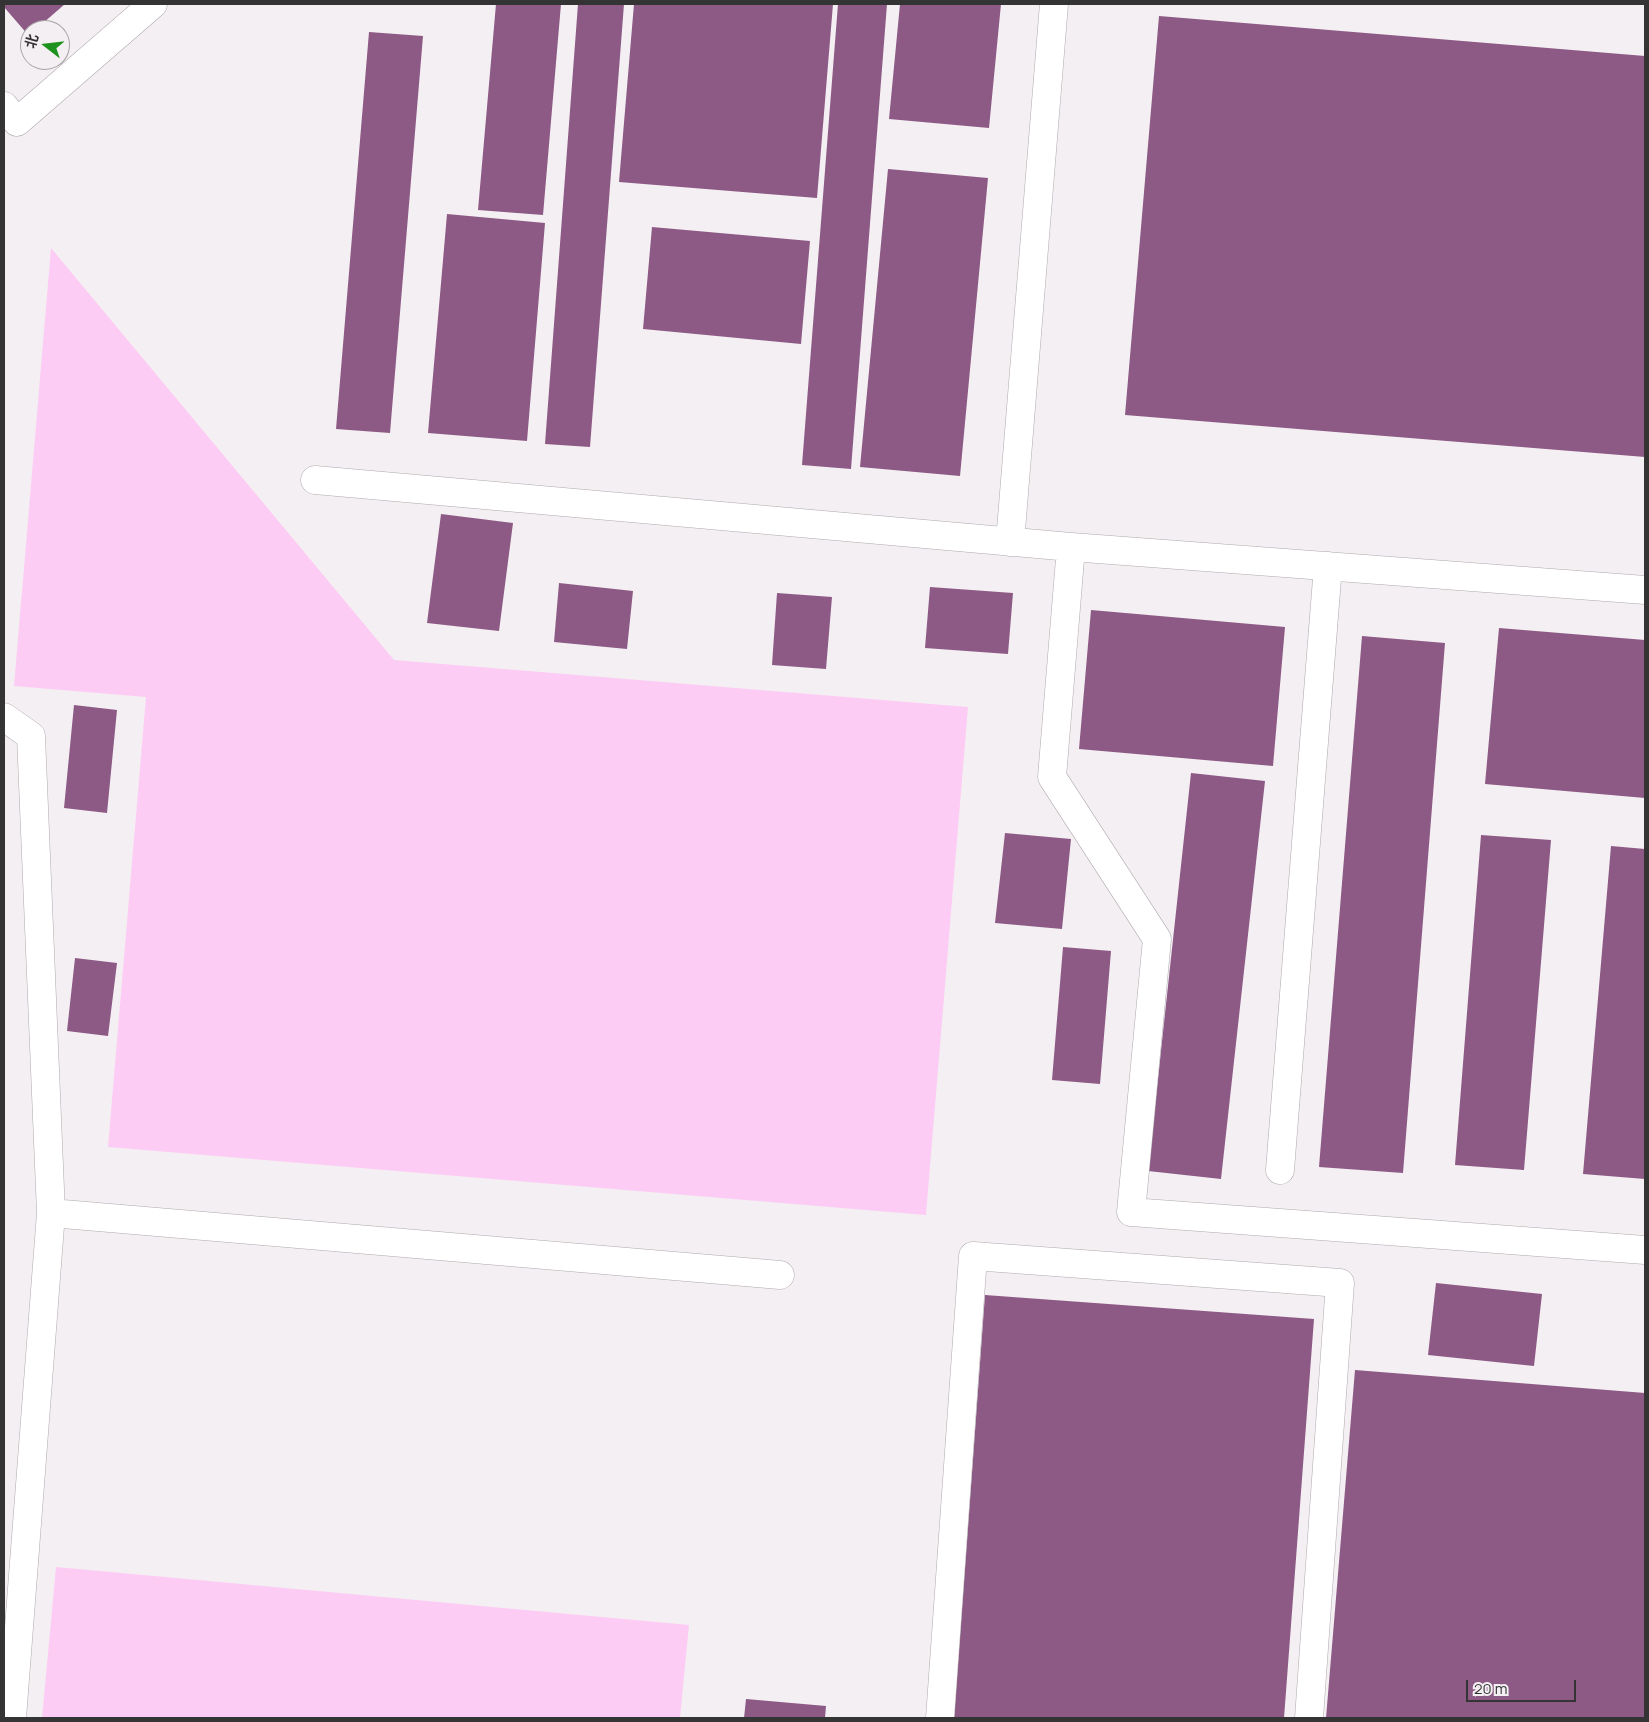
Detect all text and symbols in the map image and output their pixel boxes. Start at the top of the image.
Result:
north arrow [20,20,70,70]
text: 北 [20,32,42,50]
scale bar [1469,1670,1579,1702]
text: 20 m [1474,1678,1507,1699]

